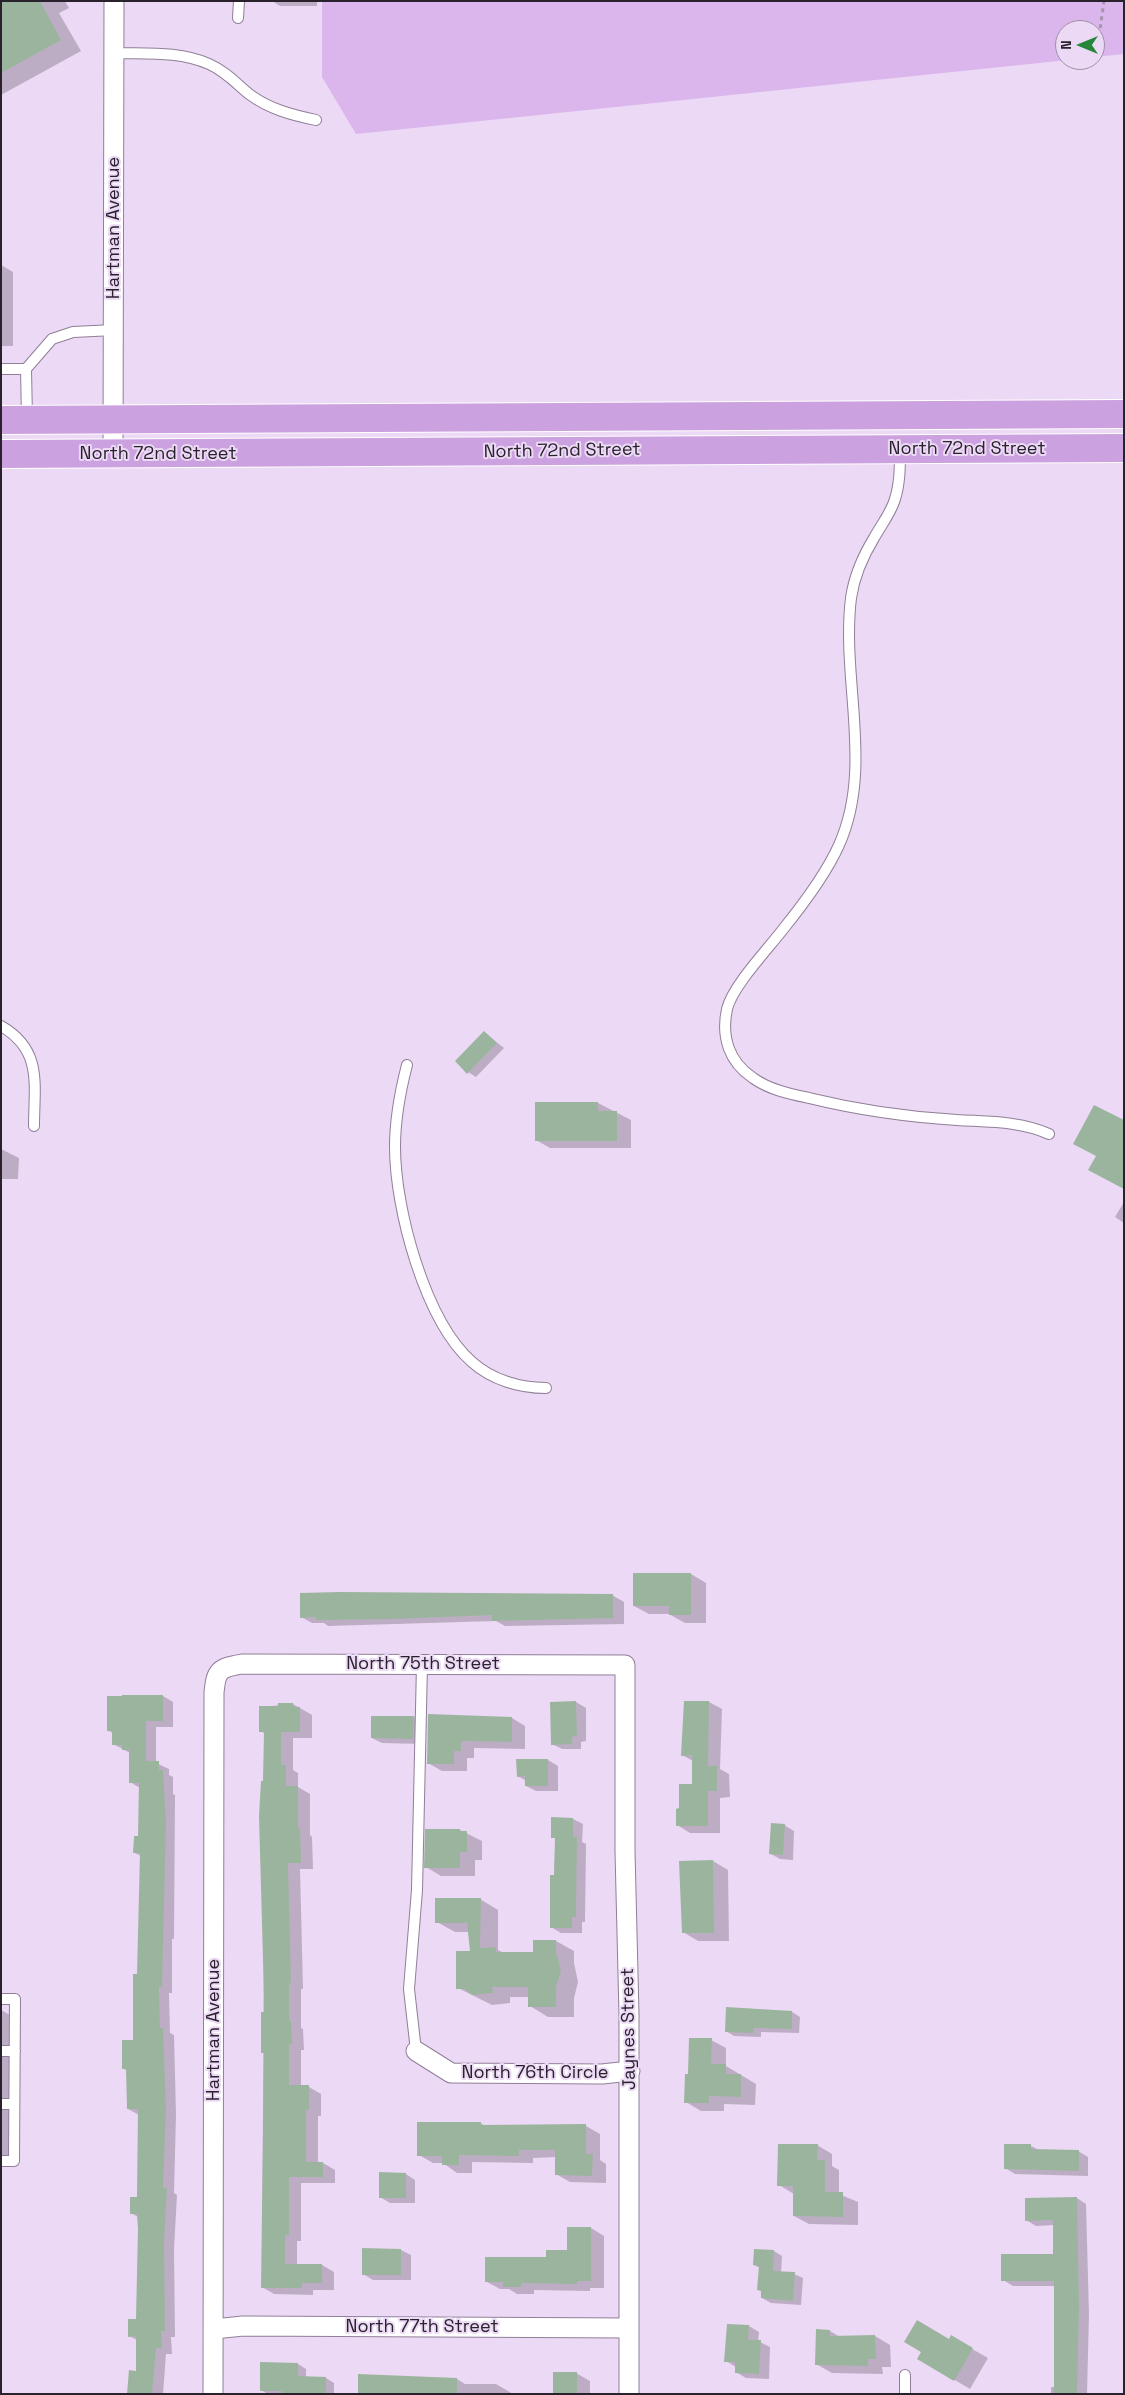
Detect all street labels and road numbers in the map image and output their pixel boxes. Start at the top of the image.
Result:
street label: Hartman Avenue [103,157,125,299]
street label: North 72nd Street [889,438,1045,460]
street label: North 72nd Street [483,439,641,463]
street label: North 72nd Street [80,443,236,465]
street label: North 75th Street [346,1653,500,1675]
street label: Hartman Avenue [203,1959,225,2101]
street label: Jaynes Street [617,1968,641,2090]
street label: North 76th Circle [461,2062,609,2084]
street label: North 77th Street [345,2316,499,2338]

